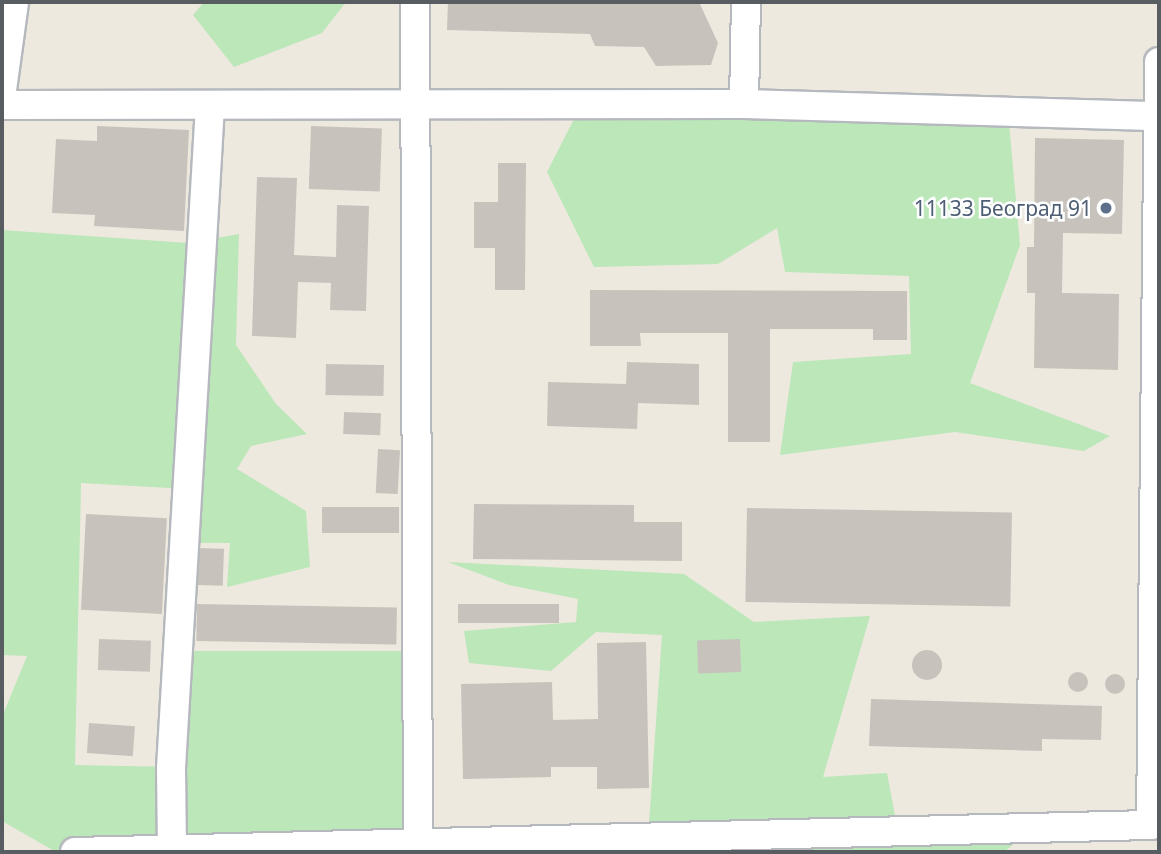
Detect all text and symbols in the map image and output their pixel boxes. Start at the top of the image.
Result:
place label: 11133 Београд 91 [914,195,1092,221]
marker: 11133 Београд 91 [1098,200,1114,216]

